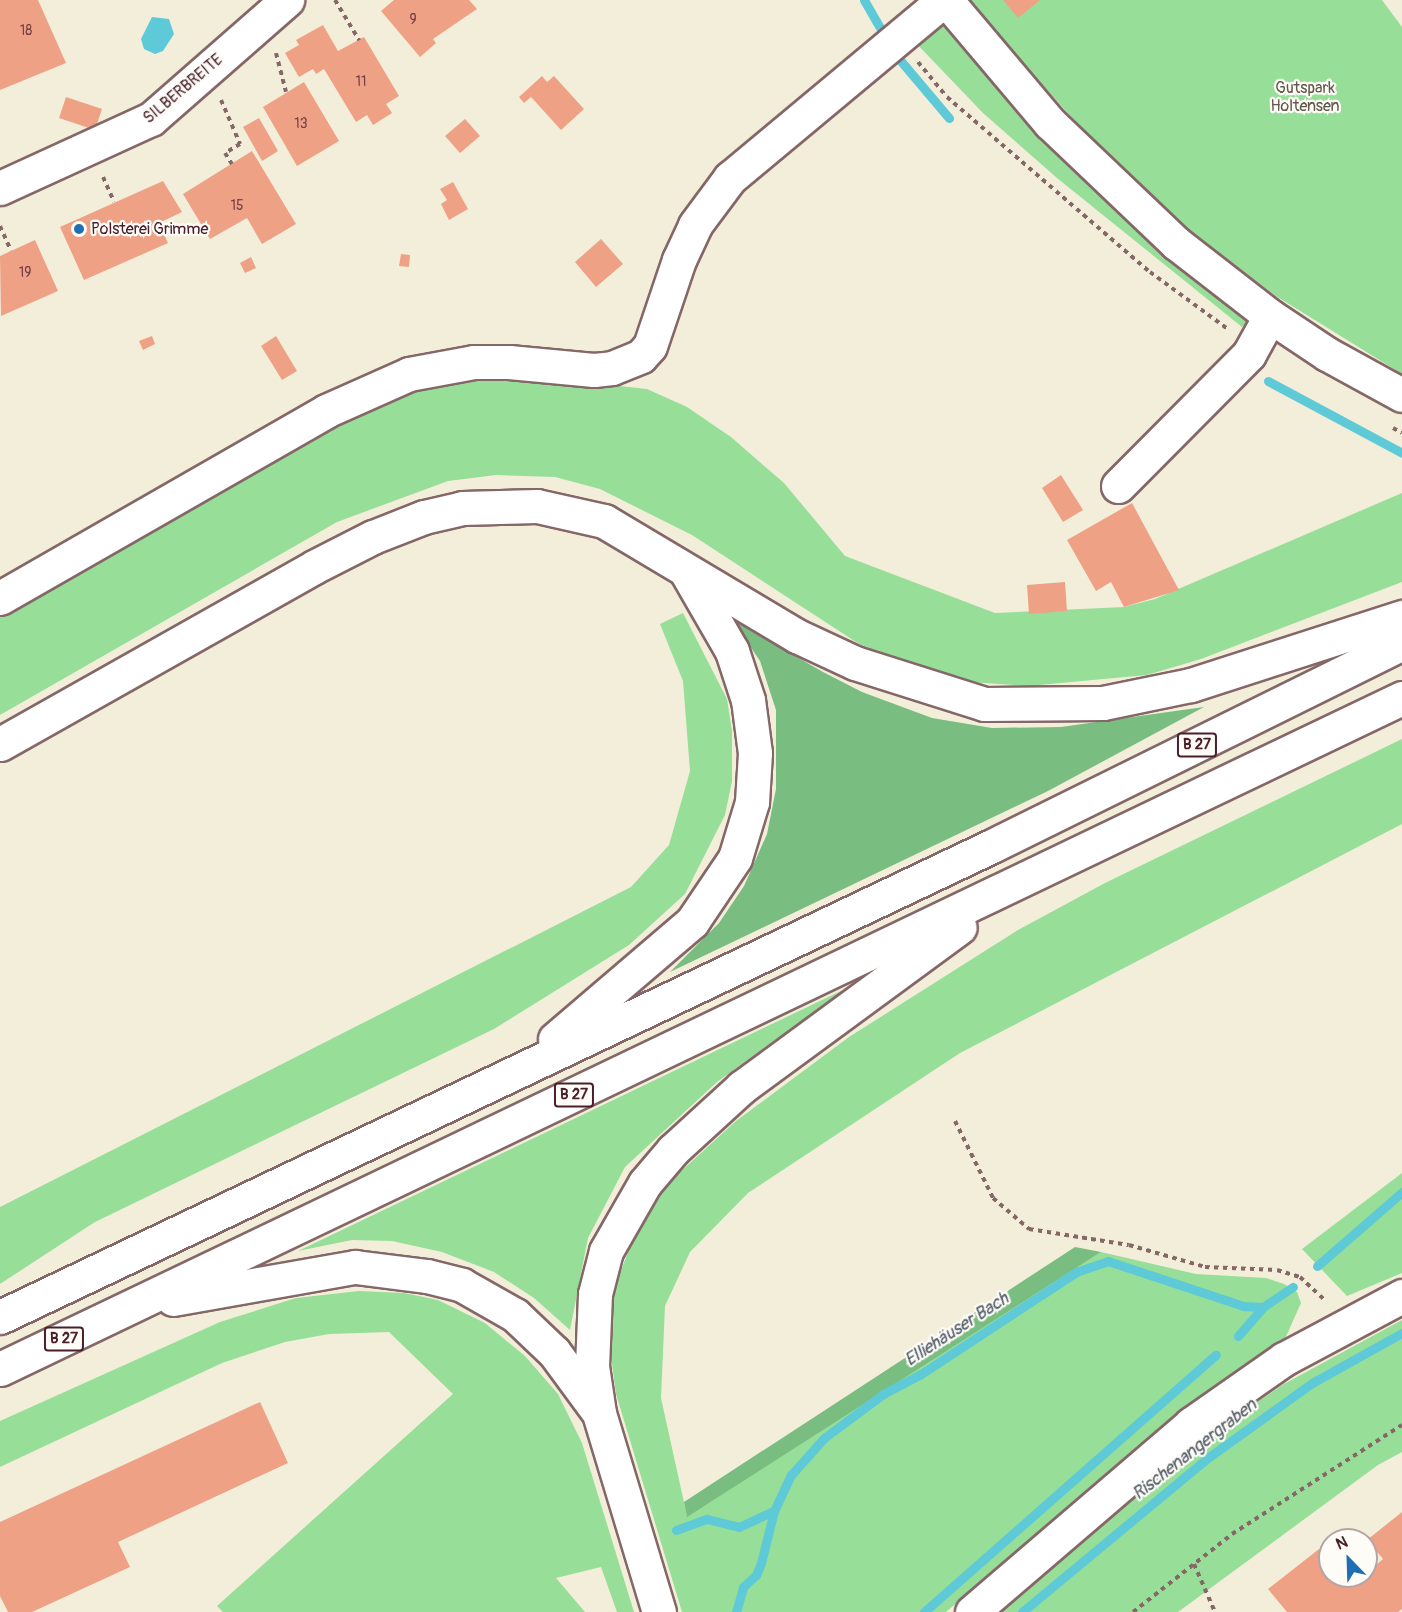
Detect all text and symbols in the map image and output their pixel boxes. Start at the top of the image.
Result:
house number: 9 [409,12,417,28]
house number: 18 [20,23,32,39]
street label: SILBERBREITE [139,50,227,128]
house number: 11 [356,74,366,90]
park label: Gutspark Holtensen [1270,78,1340,116]
house number: 13 [294,116,308,132]
house number: 15 [230,198,244,214]
place label: Polsterei Grimme [91,219,208,239]
marker: Polsterei Grimme [72,222,86,236]
house number: 19 [19,265,31,281]
road number: B 27 [1176,733,1218,757]
road number: B 27 [553,1083,595,1107]
water label: Elliehäuser Bach [901,1288,1013,1372]
road number: B 27 [43,1327,85,1351]
water label: Rischenangergraben [1129,1395,1261,1505]
north arrow [1318,1528,1378,1588]
text: N [1333,1532,1351,1555]

